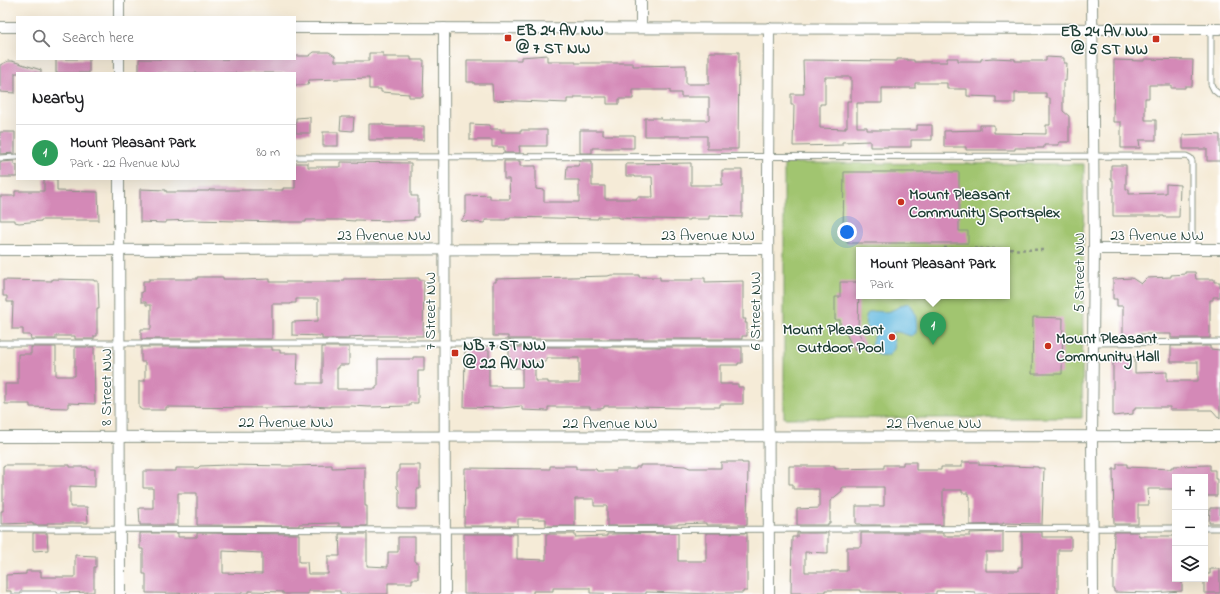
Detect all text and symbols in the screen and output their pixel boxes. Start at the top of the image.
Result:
search box [16,16,296,60]
place label: EB 24 AV NW @ 7 ST NW [515,19,604,61]
place label: EB 24 AV NW @ 5 ST NW [1060,20,1148,62]
icon: search [30,27,52,49]
text: Search here [62,27,134,49]
marker: EB 24 AV NW @ 7 ST NW [503,33,513,43]
marker: EB 24 AV NW @ 5 ST NW [1151,34,1161,44]
text: Nearby [32,86,84,111]
text: Mount Pleasant Park [70,132,196,154]
text: 1 [43,143,47,162]
text: 80 m [256,143,280,162]
text: Park · 22 Avenue NW [70,154,180,173]
place label: Mount Pleasant Community Sportsplex [909,183,1060,226]
marker: Mount Pleasant Community Sportsplex [896,197,906,207]
your location [837,222,857,242]
street label: 23 Avenue NW [337,224,431,248]
street label: 23 Avenue NW [661,224,755,248]
street label: 23 Avenue NW [1110,224,1204,248]
street label: 5 Street NW [1068,233,1092,313]
popup [856,247,1010,299]
text: Mount Pleasant Park [870,253,996,275]
street label: 7 Street NW [419,272,443,350]
street label: 6 Street NW [744,272,768,350]
text: Park [870,275,894,294]
pin: 1 [920,312,946,345]
place label: Mount Pleasant Outdoor Pool [783,318,885,360]
place label: Mount Pleasant Community Hall [1056,327,1160,370]
marker: Mount Pleasant Outdoor Pool [887,332,897,342]
place label: NB 7 ST NW @ 22 AV NW [462,334,546,376]
marker: Mount Pleasant Community Hall [1043,341,1053,351]
street label: 8 Street NW [95,348,119,426]
marker: NB 7 ST NW @ 22 AV NW [450,348,460,358]
street label: 22 Avenue NW [239,411,333,435]
street label: 22 Avenue NW [563,412,657,436]
street label: 22 Avenue NW [887,412,981,436]
map controls [1172,474,1208,582]
button: + [1172,474,1208,510]
button: − [1172,510,1208,546]
button: layers [1172,546,1208,582]

